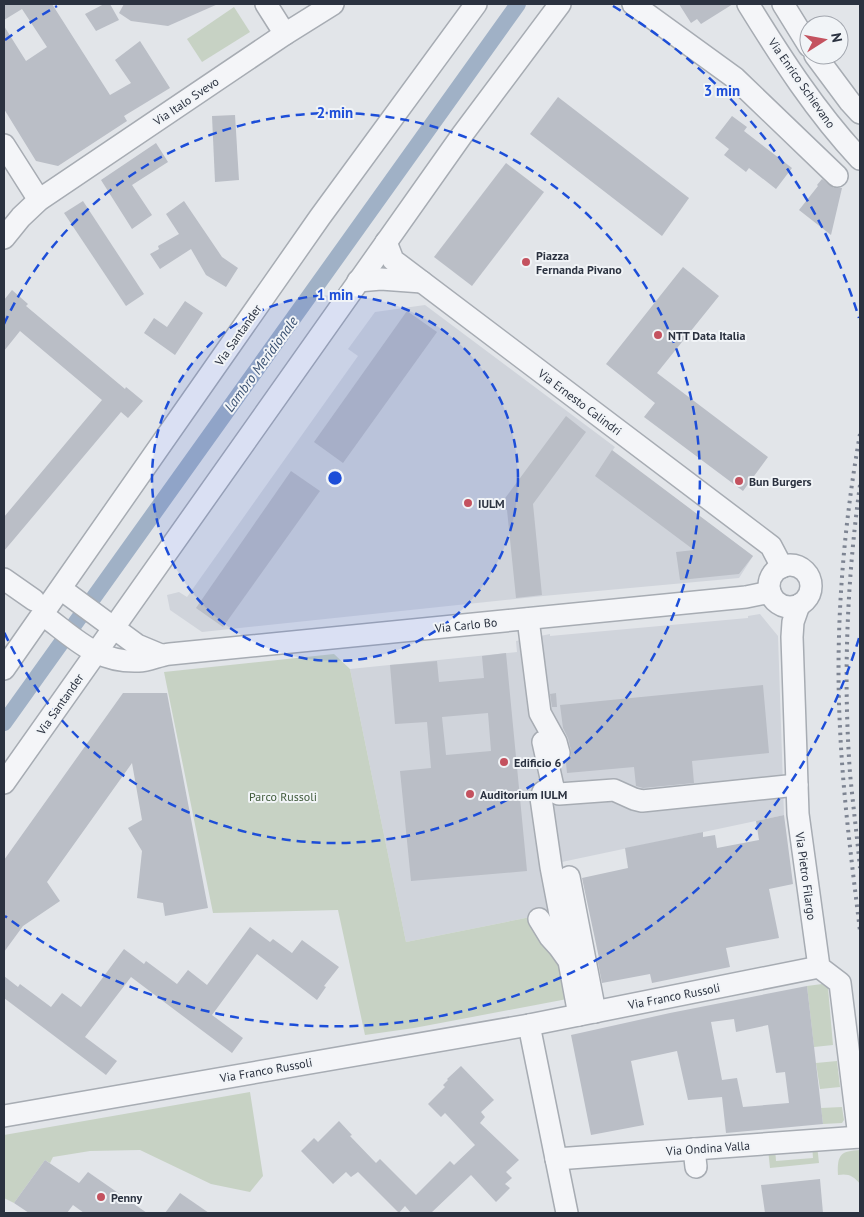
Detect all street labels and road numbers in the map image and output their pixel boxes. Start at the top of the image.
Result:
street label: Via Enrico Schievano [765,34,839,131]
street label: Via Italo Svevo [150,74,222,129]
street label: Via Santander [211,301,265,369]
street label: Via Ernesto Calindri [535,365,625,438]
street label: Via Carlo Bo [433,614,498,636]
street label: Via Santander [33,670,87,738]
street label: Via Pietro Filargo [792,830,820,921]
street label: Via Franco Russoli [626,980,721,1012]
street label: Via Franco Russoli [218,1054,313,1086]
street label: Via Ondina Valla [665,1138,751,1158]

